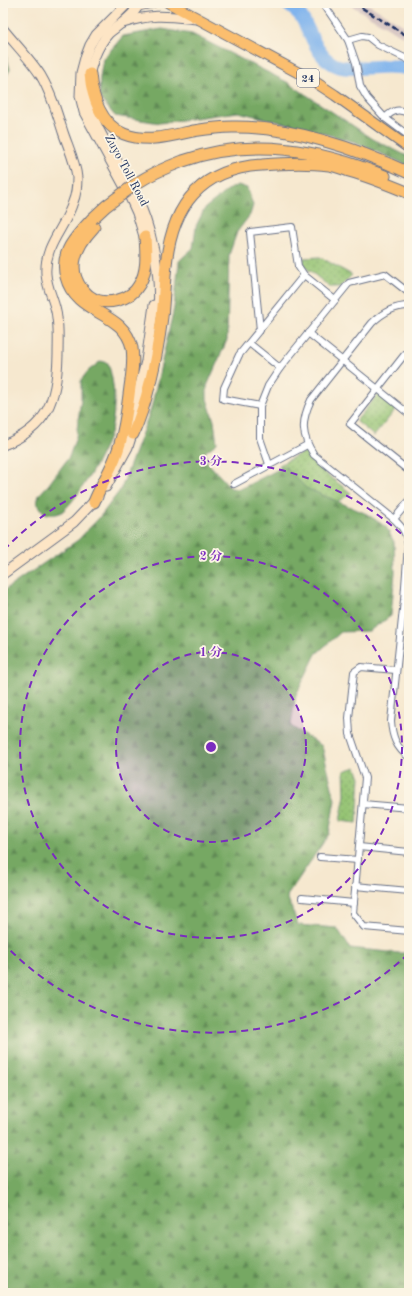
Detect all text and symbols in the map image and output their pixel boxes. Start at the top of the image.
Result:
road number: 24 [297,69,319,87]
street label: Zuyo Toll Road [102,133,150,208]
text: 3 分 [200,454,222,468]
text: 2 分 [200,549,222,563]
text: 1 分 [200,645,222,659]
centre of rings [204,740,218,754]

